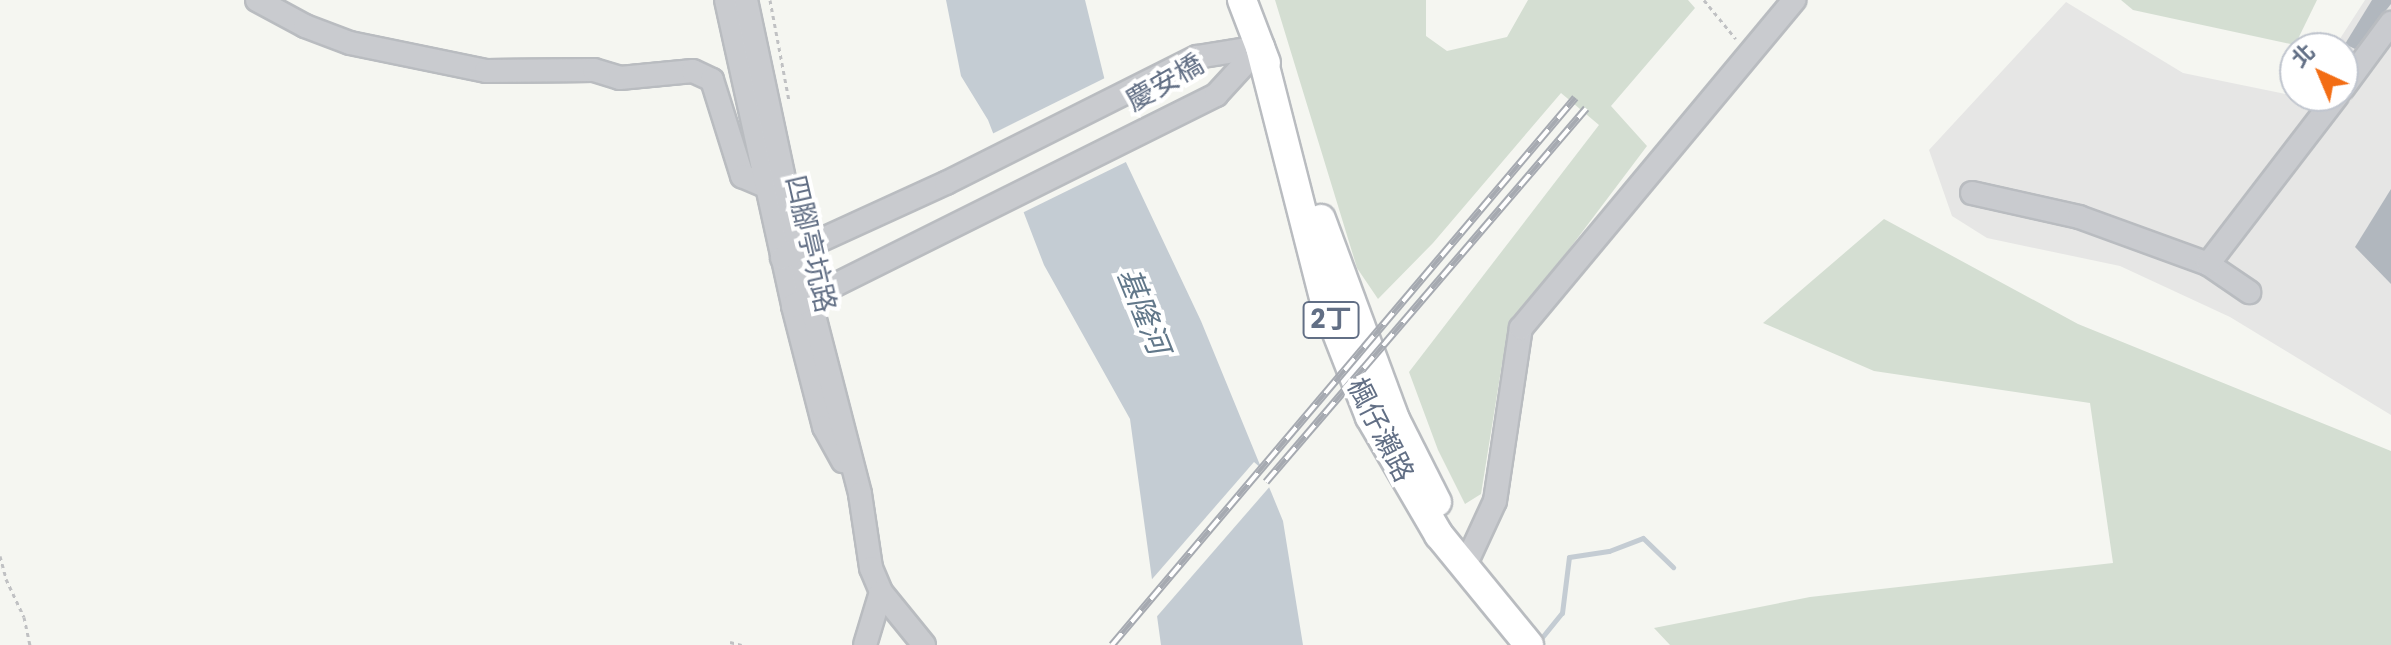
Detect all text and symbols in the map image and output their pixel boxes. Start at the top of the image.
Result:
north arrow [2279,32,2359,112]
text: 北 [2285,37,2322,75]
street label: 慶安橋 [1120,47,1210,119]
street label: 四腳亭坑路 [778,172,842,316]
water label: 基隆河 [1109,263,1177,359]
road number: 2丁 [1301,298,1361,342]
street label: 楓仔瀨路 [1340,372,1420,488]

